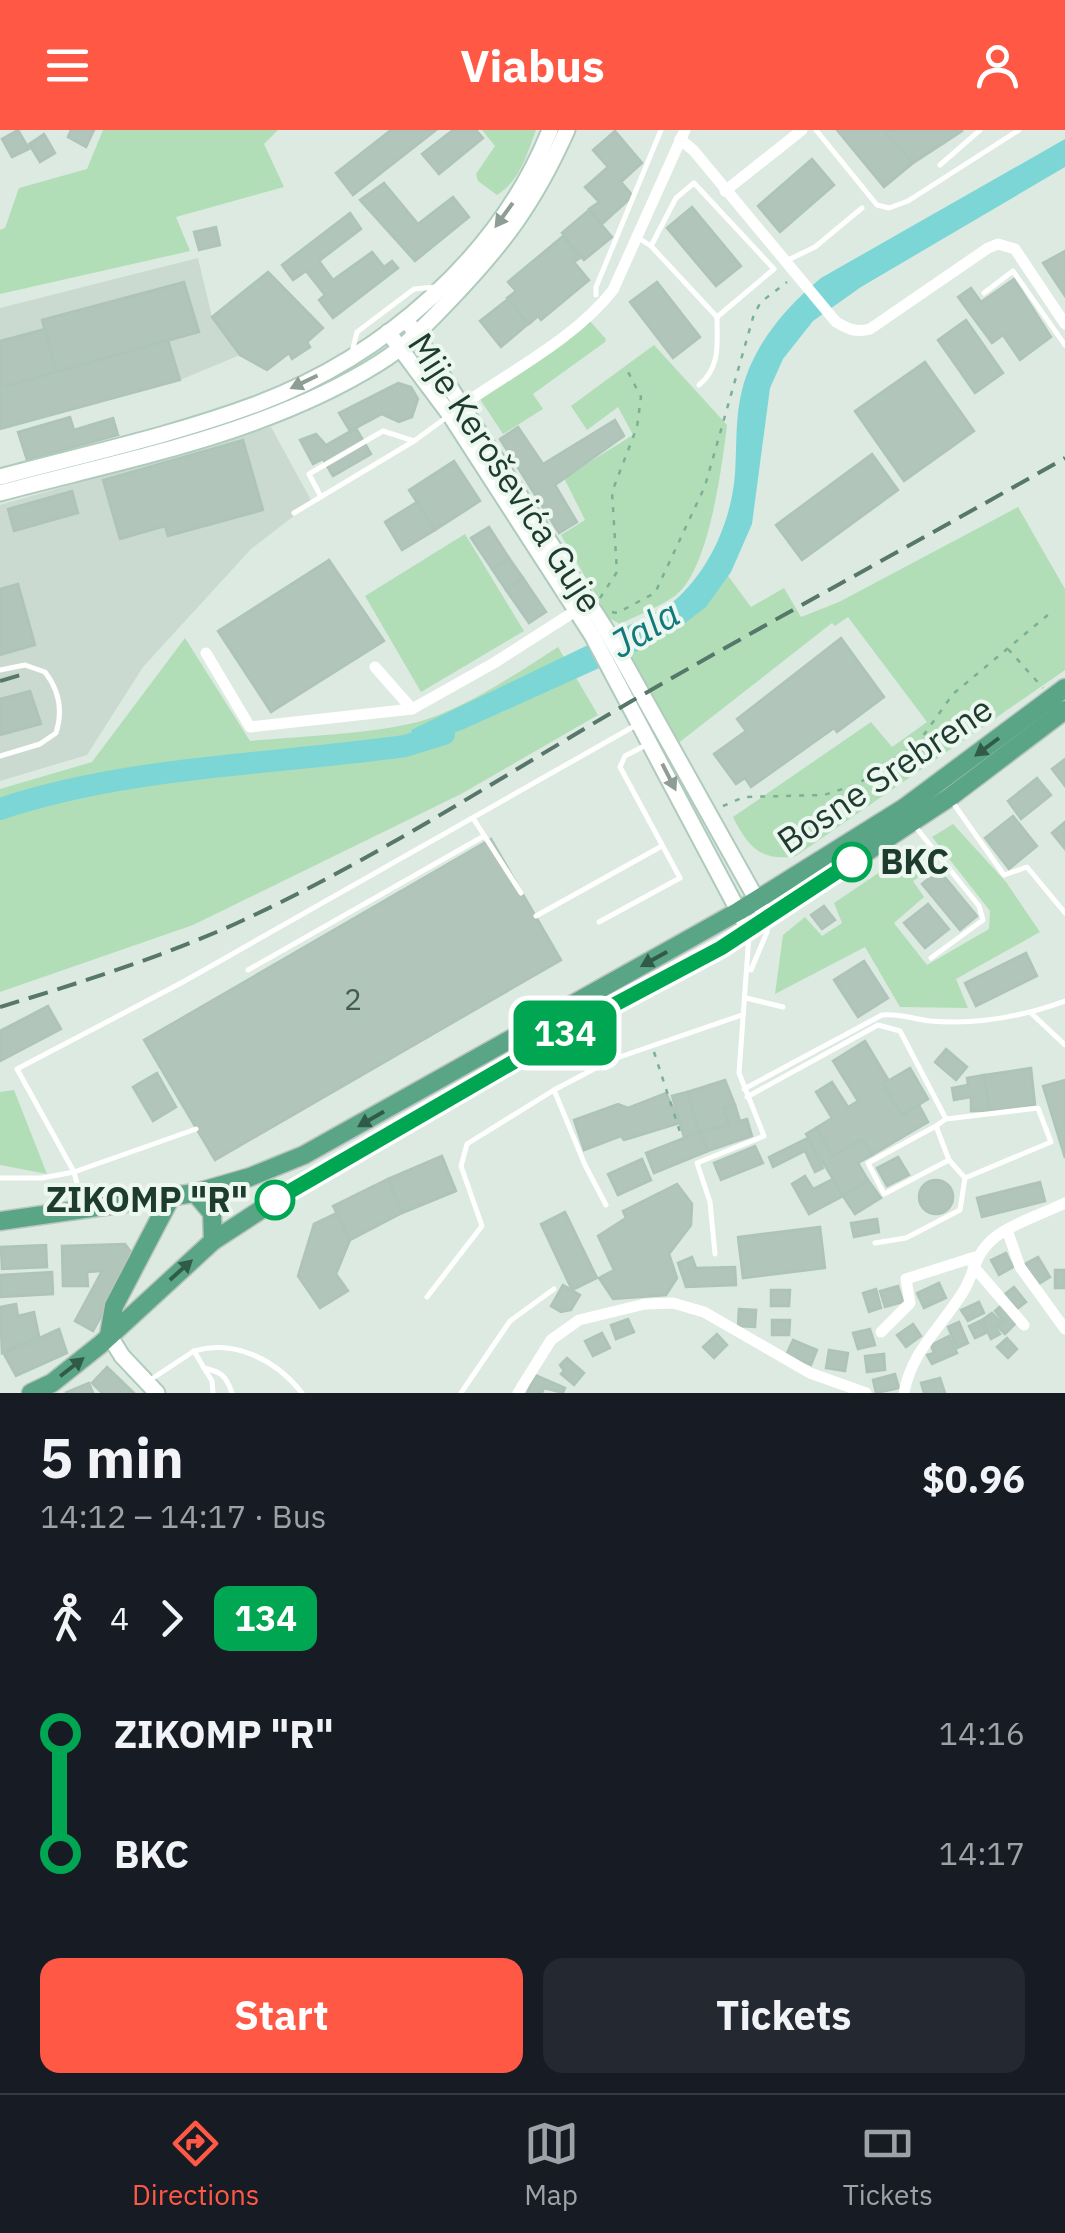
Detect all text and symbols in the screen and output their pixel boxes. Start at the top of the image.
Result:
text: Viabus [460,36,605,94]
icon: menu [40,38,95,93]
icon: person [970,38,1025,93]
one-way arrow [494,202,514,228]
street label: Mije Keroševića Guje [398,324,614,621]
one-way arrow [289,373,318,390]
water label: Jala [600,588,688,668]
street label: Bosne Srebrene [768,685,1001,863]
one-way arrow [974,736,1000,757]
one-way arrow [660,762,677,791]
place label: BKC [880,838,949,884]
marker: BKC [833,843,871,881]
one-way arrow [639,951,668,968]
house number: 2 [344,979,362,1018]
line badge: 134 [508,1000,622,1066]
text: 134 [533,1010,597,1056]
one-way arrow [357,1110,385,1128]
place label: ZIKOMP "R" [46,1176,248,1222]
marker: ZIKOMP "R" [256,1181,294,1219]
one-way arrow [169,1259,193,1282]
one-way arrow [59,1357,85,1378]
text: 5 min [40,1422,184,1493]
text: $0.96 [922,1454,1025,1503]
text: 14:12 – 14:17 · Bus [40,1495,326,1537]
icon: walk [40,1591,95,1646]
icon: forward [144,1591,199,1646]
text: 134 [234,1595,297,1641]
text: 4 [110,1597,129,1639]
text: ZIKOMP "R" [114,1709,334,1758]
text: 14:16 [939,1712,1025,1754]
text: BKC [114,1829,189,1878]
text: 14:17 [939,1832,1025,1874]
button: Start [40,1958,523,2073]
button: Tickets [543,1958,1025,2073]
tab: Directions [132,2116,259,2213]
tab: Map [524,2116,579,2213]
tab: Tickets [843,2116,933,2213]

